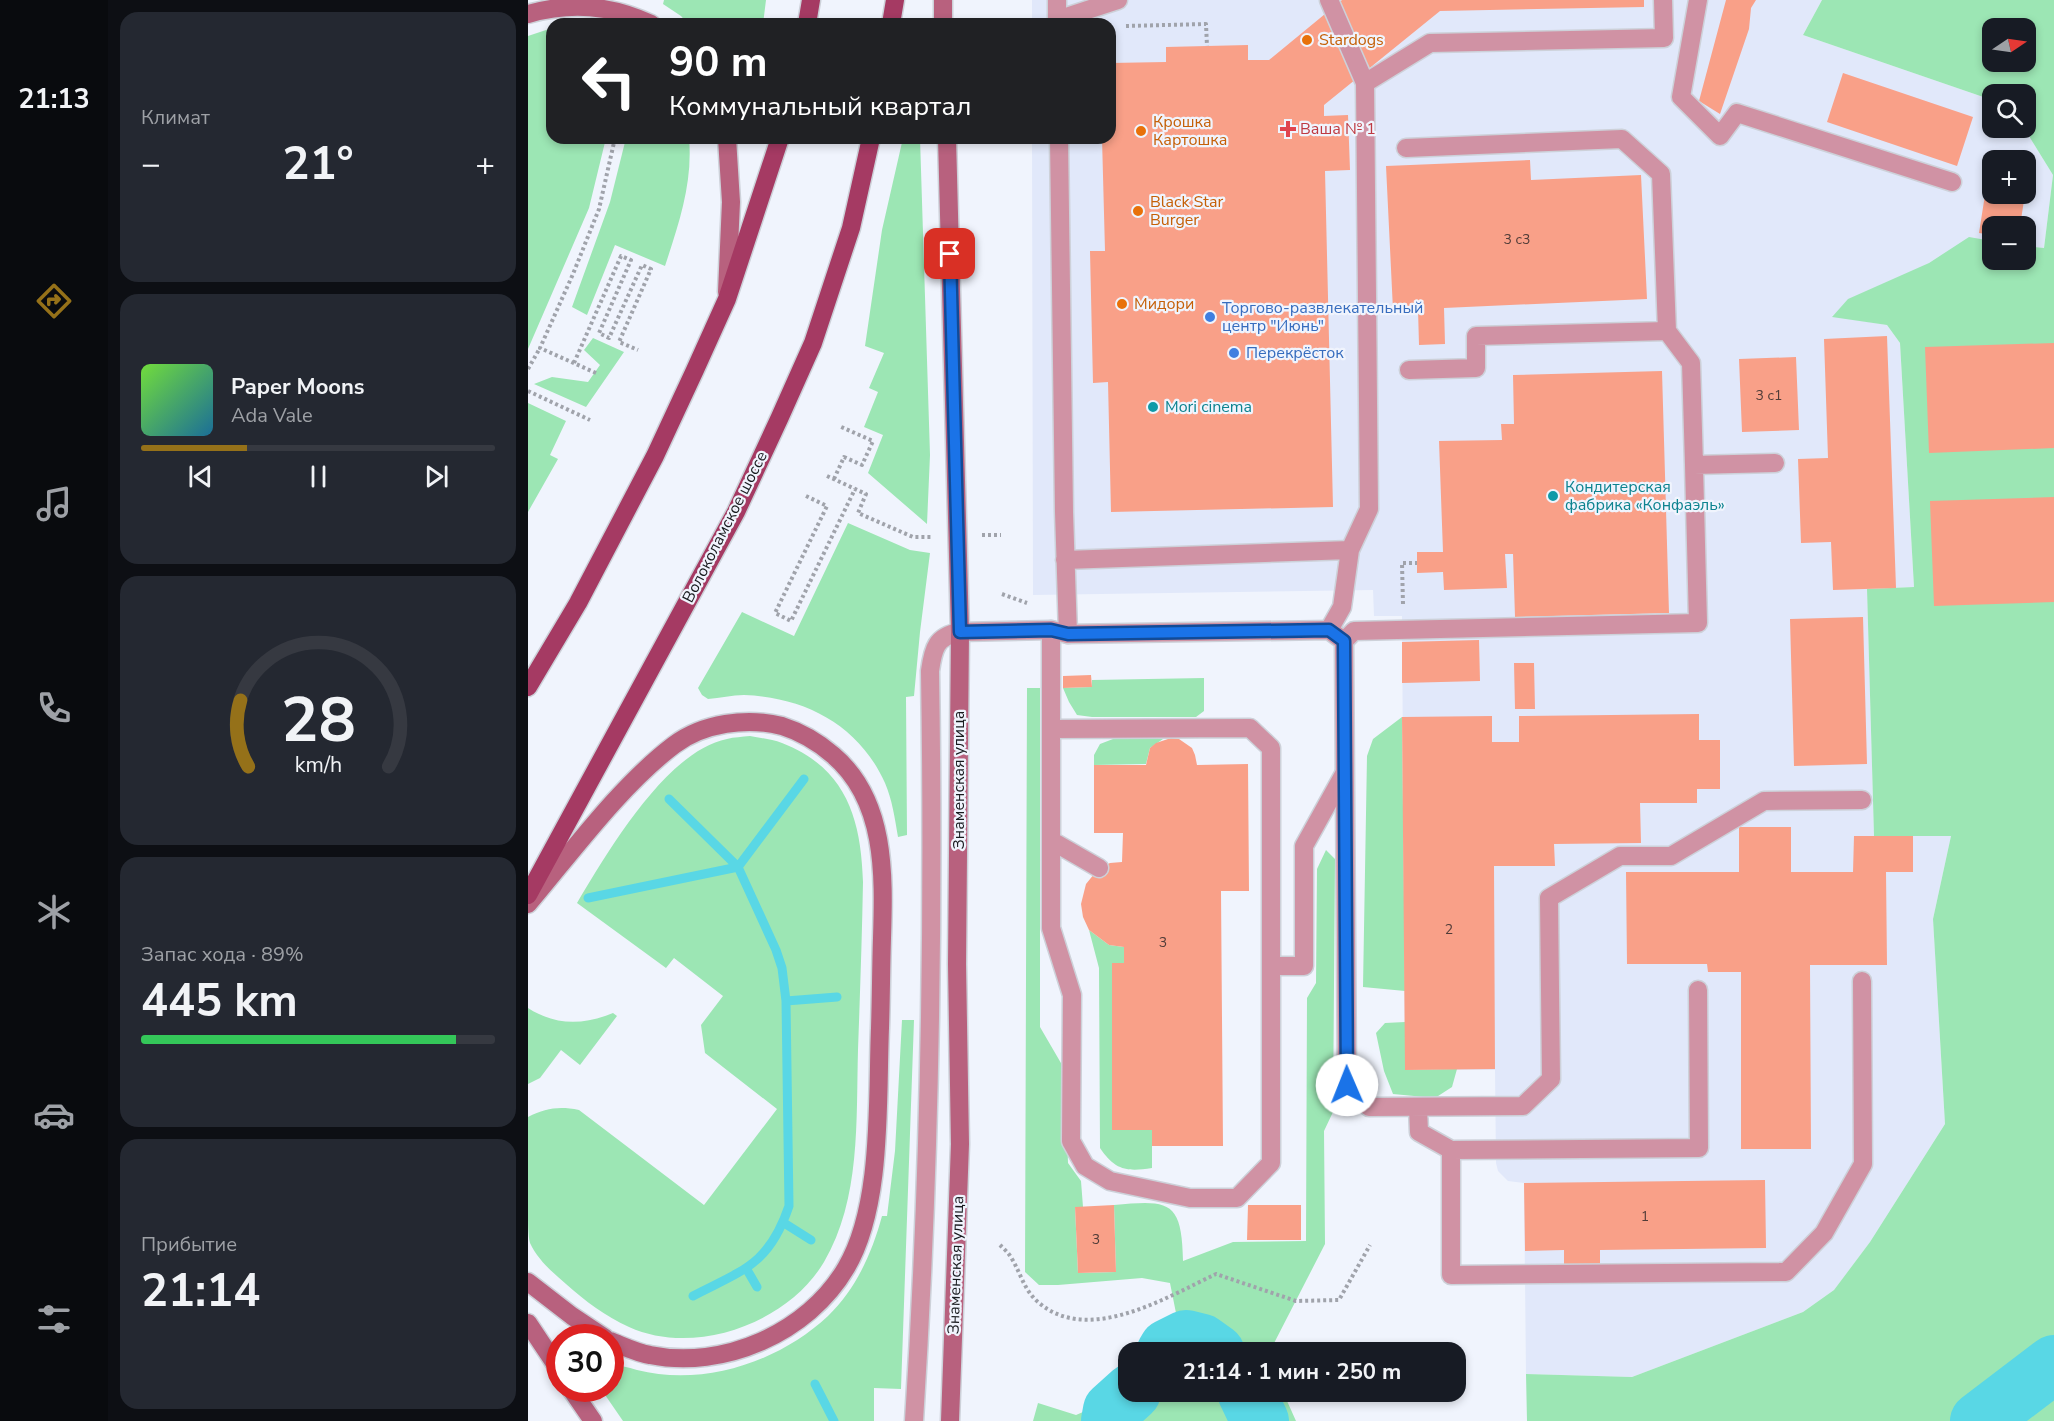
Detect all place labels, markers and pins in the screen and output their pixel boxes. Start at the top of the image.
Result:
place label: Stardogs [1319,29,1384,51]
marker: Stardogs [1300,33,1314,47]
place label: Крошка Картошка [1153,111,1227,151]
place label: Ваша № 1 [1300,118,1376,140]
marker: Ваша № 1 [1281,122,1295,136]
marker: Крошка Картошка [1134,124,1148,138]
place label: Black Star Burger [1150,191,1223,231]
marker: Black Star Burger [1131,204,1145,218]
pin [924,228,975,279]
place label: Мидори [1134,293,1194,315]
marker: Мидори [1115,297,1129,311]
place label: Торгово-развлекательный центр "Июнь" [1222,297,1423,337]
marker: Торгово-развлекательный центр "Июнь" [1203,310,1217,324]
place label: Перекрёсток [1246,342,1344,364]
marker: Перекрёсток [1227,346,1241,360]
place label: Mori cinema [1165,396,1252,418]
marker: Mori cinema [1146,400,1160,414]
place label: Кондитерская фабрика «Конфаэль» [1565,476,1725,516]
marker: Кондитерская фабрика «Конфаэль» [1546,489,1560,503]

